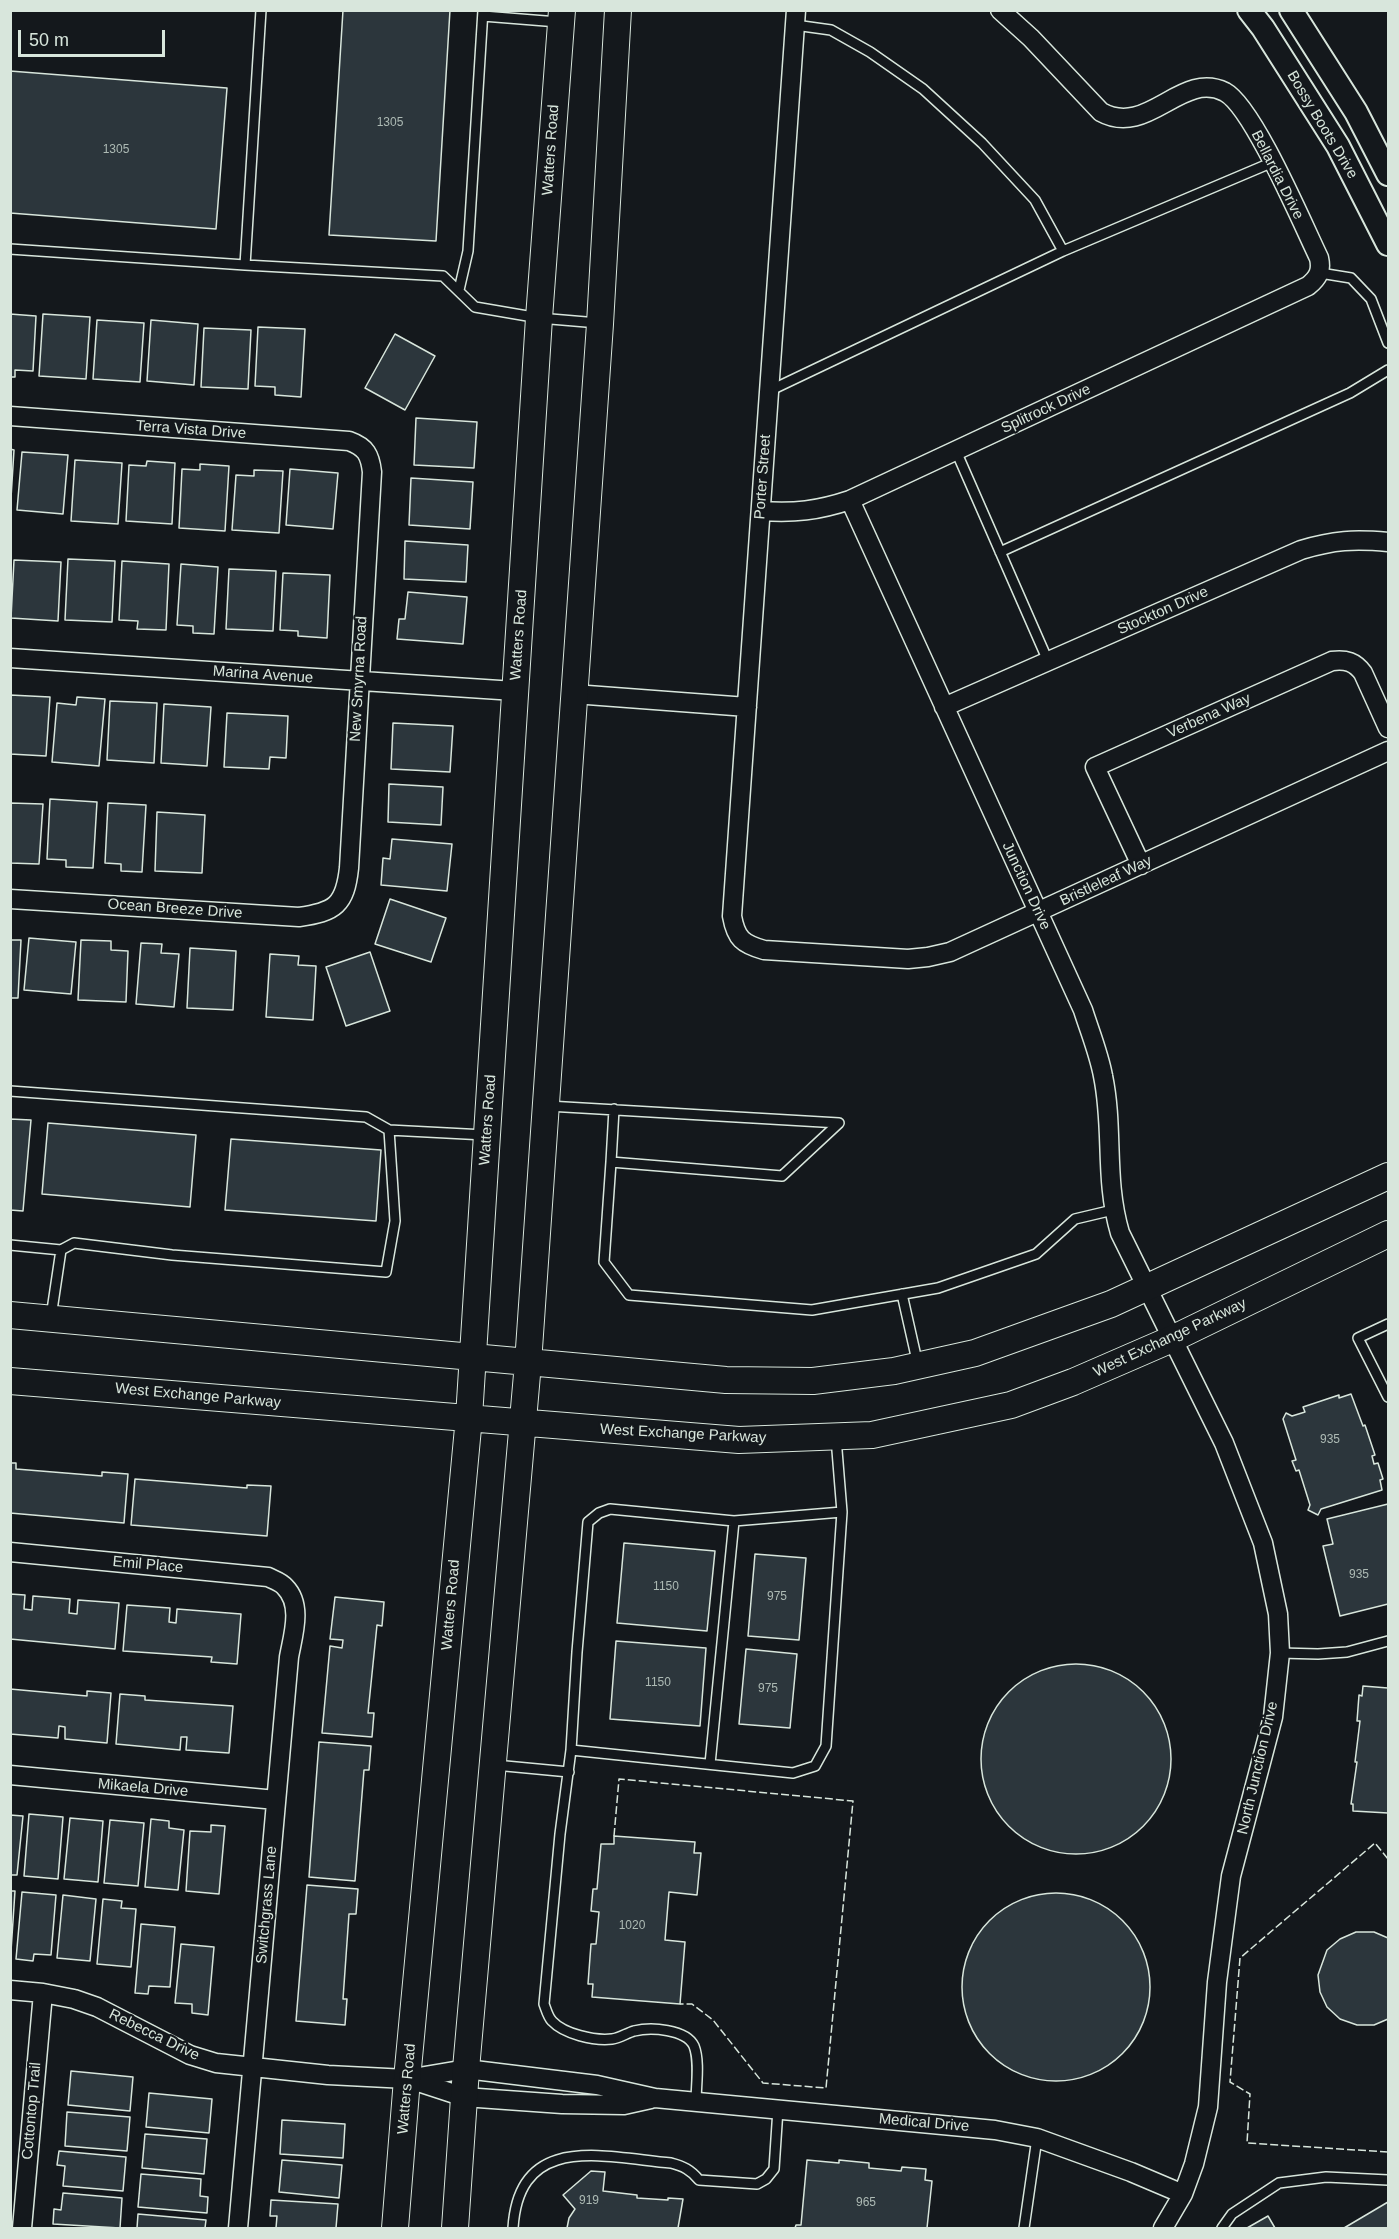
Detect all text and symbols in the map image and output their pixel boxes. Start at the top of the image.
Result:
scale bar [21,18,168,56]
text: 50 m [29,30,69,50]
street label: Bossy Boots Drive [1283,68,1361,182]
street label: Watters Road [539,104,563,196]
house number: 1305 [377,116,403,130]
street label: Bellardia Drive [1247,127,1307,223]
house number: 1305 [103,143,129,157]
street label: Splitrock Drive [998,380,1094,438]
street label: Terra Vista Drive [135,417,247,443]
street label: Porter Street [751,434,775,520]
street label: Stockton Drive [1115,583,1211,639]
street label: Watters Road [507,589,531,681]
street label: New Smyrna Road [347,616,371,742]
street label: Marina Avenue [212,663,314,687]
street label: Verbena Way [1164,690,1254,742]
street label: Junction Drive [998,839,1054,933]
street label: Bristleleaf Way [1057,852,1155,910]
street label: Ocean Breeze Drive [107,895,243,923]
street label: Watters Road [476,1074,500,1166]
street label: West Exchange Parkway [1091,1295,1249,1381]
street label: West Exchange Parkway [114,1380,282,1412]
street label: West Exchange Parkway [599,1421,767,1447]
house number: 935 [1320,1433,1340,1447]
street label: Emil Place [112,1553,184,1577]
street label: Watters Road [438,1559,464,1651]
house number: 935 [1349,1568,1369,1582]
house number: 1150 [653,1580,679,1594]
house number: 975 [767,1590,787,1604]
house number: 1150 [645,1676,671,1690]
house number: 975 [758,1682,778,1696]
street label: North Junction Drive [1234,1700,1282,1836]
street label: Mikaela Drive [97,1775,189,1801]
street label: Switchgrass Lane [253,1845,281,1965]
house number: 1020 [619,1919,645,1933]
street label: Rebecca Drive [106,2005,202,2065]
street label: Watters Road [394,2043,420,2135]
street label: Cottontop Trail [19,2061,45,2161]
street label: Medical Drive [878,2110,970,2136]
house number: 919 [579,2194,599,2208]
house number: 965 [856,2196,876,2210]

